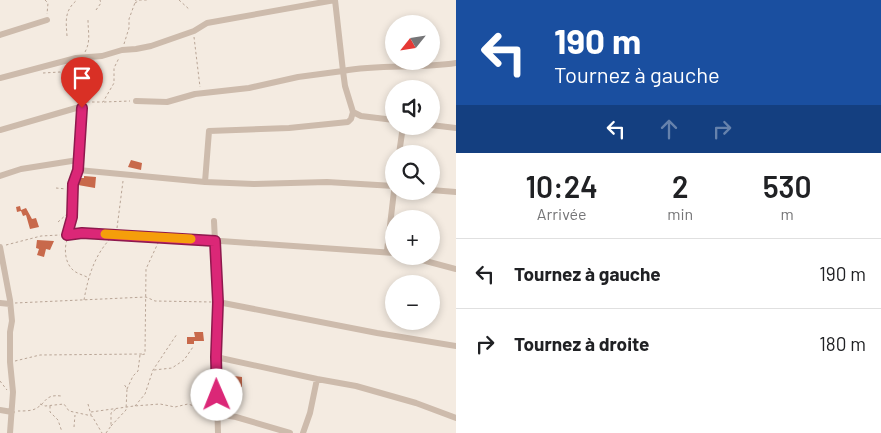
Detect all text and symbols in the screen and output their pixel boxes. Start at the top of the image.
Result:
north arrow [385,15,440,70]
map controls [385,15,440,330]
text: 190 m [554,19,641,61]
icon: left [471,20,536,85]
pin [61,57,103,108]
text: Tournez à gauche [554,61,720,87]
icon: arrive [68,64,96,92]
button: sound [385,80,440,135]
icon: left [602,115,630,143]
icon: ahead [655,115,683,143]
icon: right [708,115,736,143]
button: search [385,145,440,200]
text: 10:24 [525,168,598,204]
text: 2 [672,168,689,204]
text: 530 [763,168,812,204]
text: Arrivée [537,204,587,223]
text: min [667,204,693,223]
text: m [780,204,794,223]
button: + [385,210,440,265]
icon: left [471,260,499,288]
text: Tournez à gauche [514,262,661,285]
text: 190 m [819,262,866,285]
button: − [385,275,440,330]
icon: right [471,330,499,358]
text: Tournez à droite [514,332,650,355]
text: 180 m [819,332,866,355]
position arrow [190,368,242,420]

